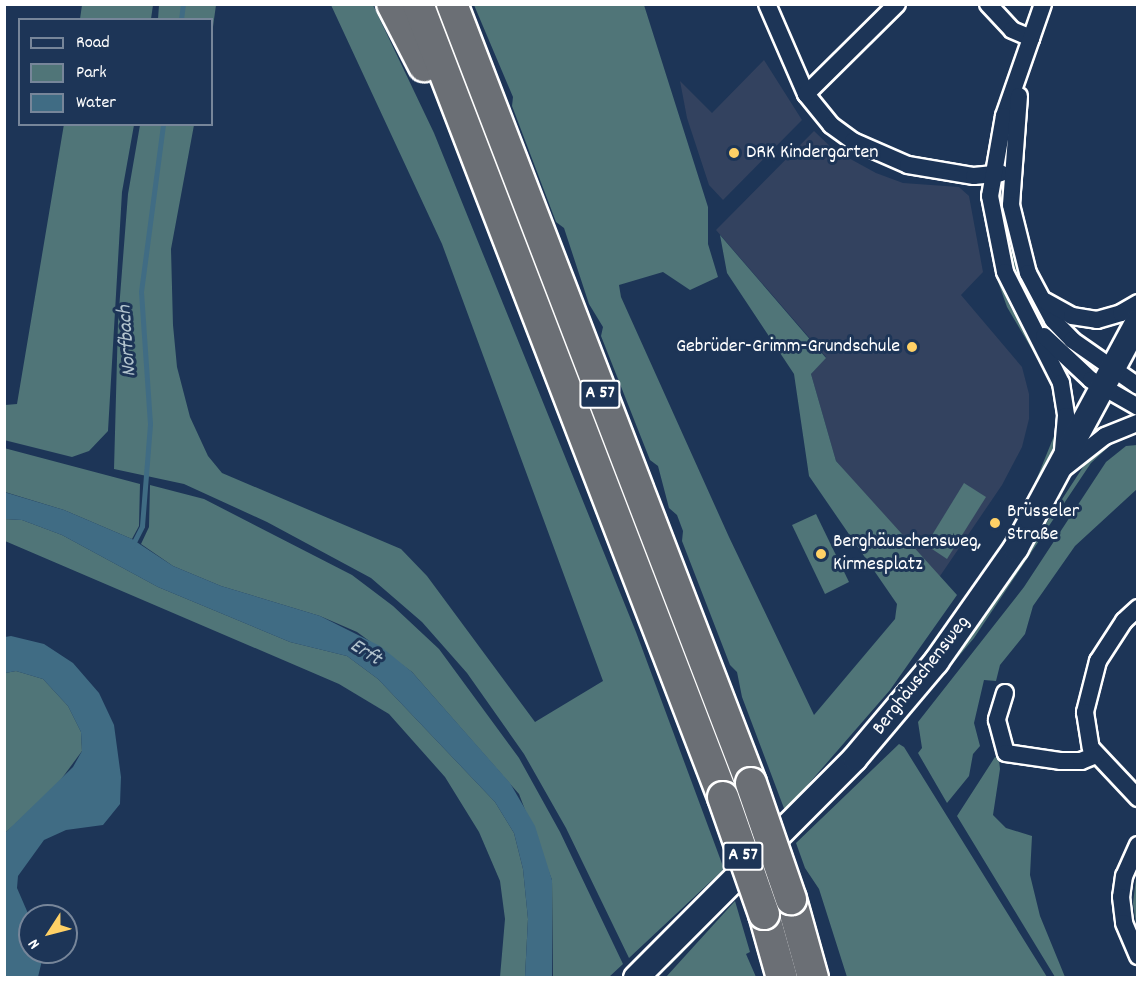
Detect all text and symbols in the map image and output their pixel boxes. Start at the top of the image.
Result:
legend [18,18,213,126]
text: Road [76,31,110,56]
text: Park [76,61,107,86]
text: Water [76,91,116,116]
place label: DRK Kindergarten [746,141,879,165]
marker: DRK Kindergarten [727,146,741,160]
water label: Norfbach [113,304,143,378]
place label: Gebrüder-Grimm-Grundschule [676,335,900,359]
marker: Gebrüder-Grimm-Grundschule [905,340,919,354]
road number: A 57 [579,379,621,409]
place label: Brüsseler Straße [1007,500,1079,547]
marker: Brüsseler Straße [988,516,1002,530]
place label: Berghäuschensweg, Kirmesplatz [833,530,982,577]
marker: Berghäuschensweg, Kirmesplatz [814,547,828,561]
street label: Berghäuschensweg [868,612,976,740]
water label: Erft [345,634,385,672]
road number: A 57 [722,841,764,871]
north arrow [18,904,78,964]
text: N [23,934,46,954]

